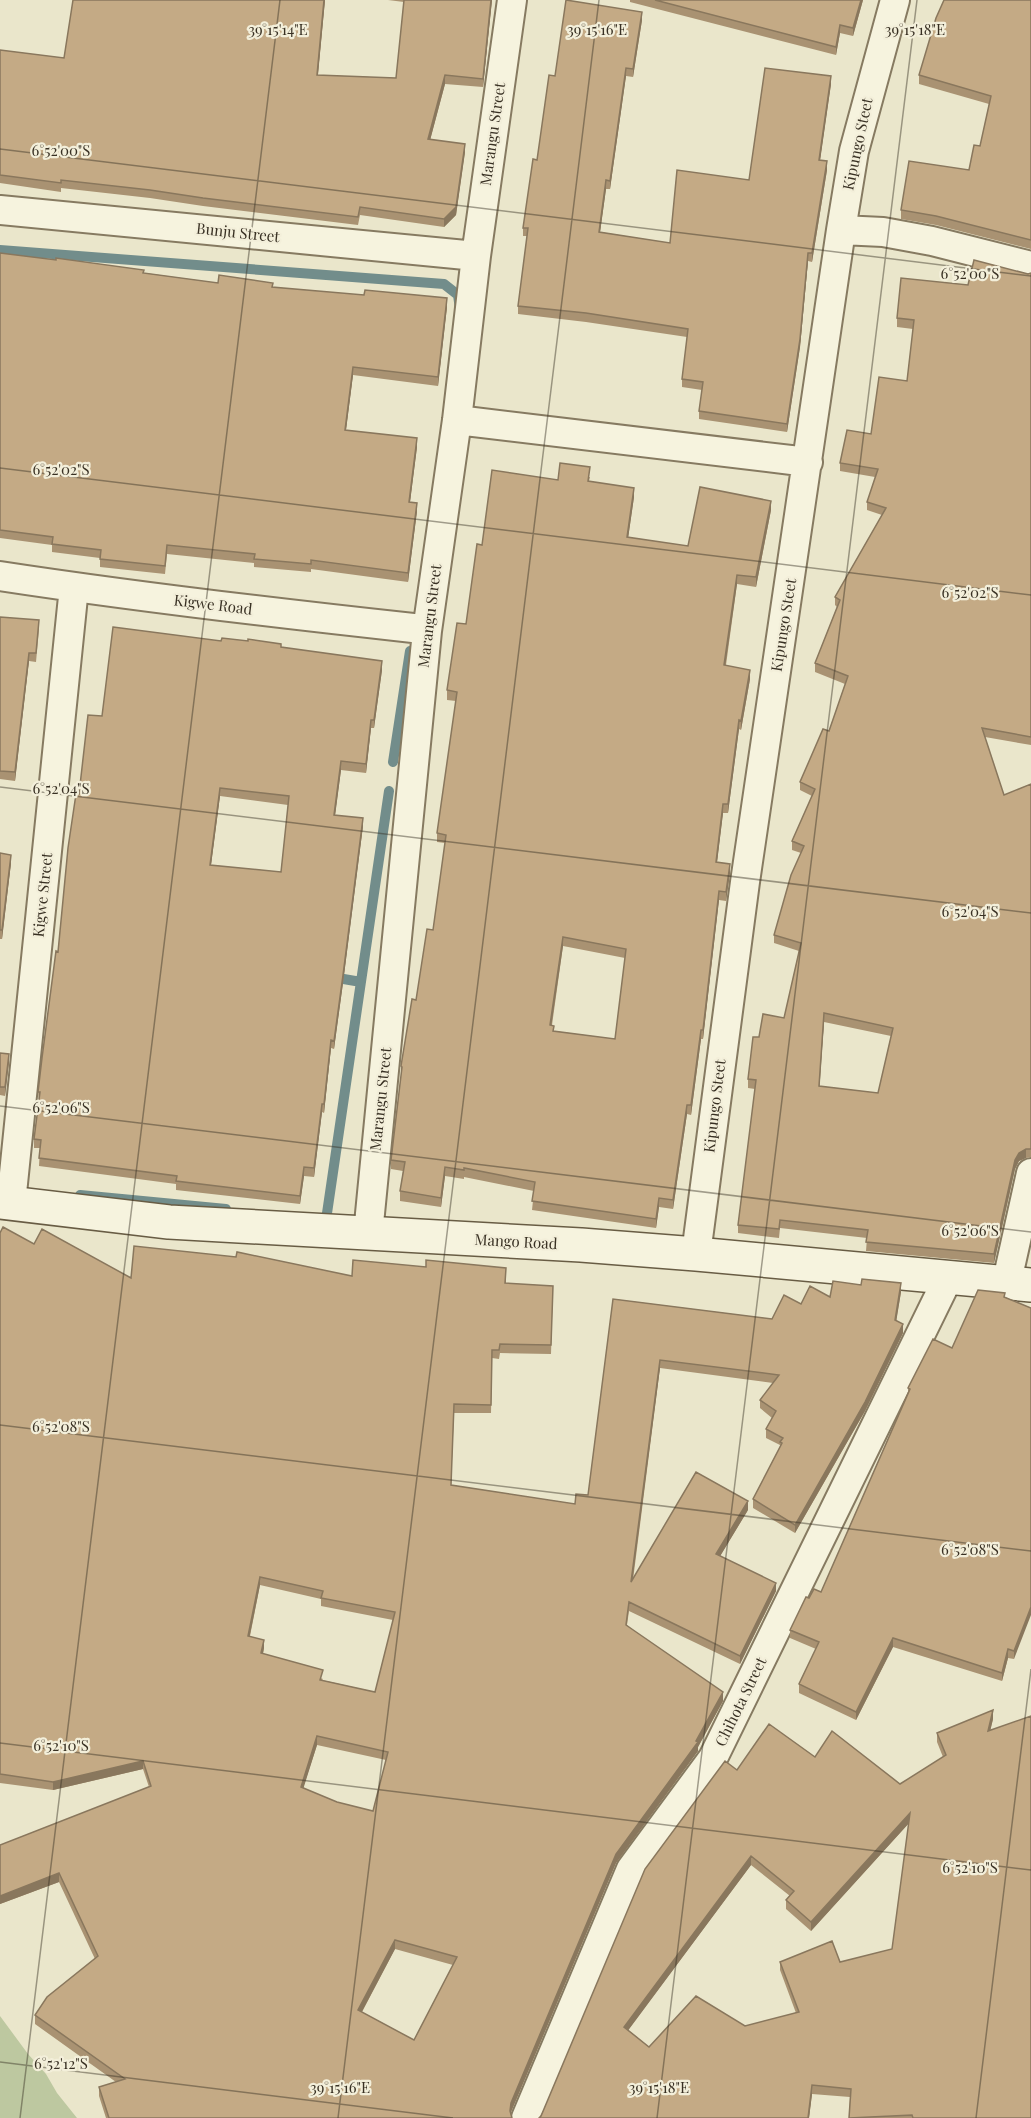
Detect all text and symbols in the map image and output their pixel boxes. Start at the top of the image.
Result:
text: 39°15'14"E [248,19,308,39]
text: 39°15'16"E [567,19,627,39]
text: 39°15'18"E [885,19,945,39]
street label: Marangu Street [475,80,509,187]
street label: Kipungo Steet [837,95,877,192]
text: 6°52'00"S [32,140,90,160]
street label: Bunju Street [195,218,281,246]
text: 6°52'00"S [941,263,999,283]
text: 6°52'02"S [32,459,90,479]
street label: Marangu Street [413,562,445,669]
street label: Kipungo Steet [766,576,800,673]
text: 6°52'02"S [941,582,999,602]
street label: Kigwe Road [173,589,254,619]
text: 6°52'04"S [32,778,90,798]
street label: Kigwe Street [28,851,56,938]
text: 6°52'04"S [941,901,999,921]
street label: Marangu Street [365,1045,395,1152]
street label: Kipungo Steet [698,1057,730,1154]
text: 6°52'06"S [32,1097,90,1117]
text: 6°52'06"S [941,1220,999,1240]
street label: Mango Road [474,1229,558,1253]
text: 6°52'08"S [32,1416,90,1436]
text: 6°52'08"S [941,1539,999,1559]
street label: Chihota Street [710,1653,771,1750]
text: 6°52'10"S [33,1735,89,1755]
text: 6°52'10"S [942,1857,998,1877]
text: 6°52'12"S [34,2053,88,2073]
text: 39°15'16"E [310,2077,370,2097]
text: 39°15'18"E [629,2077,689,2097]

